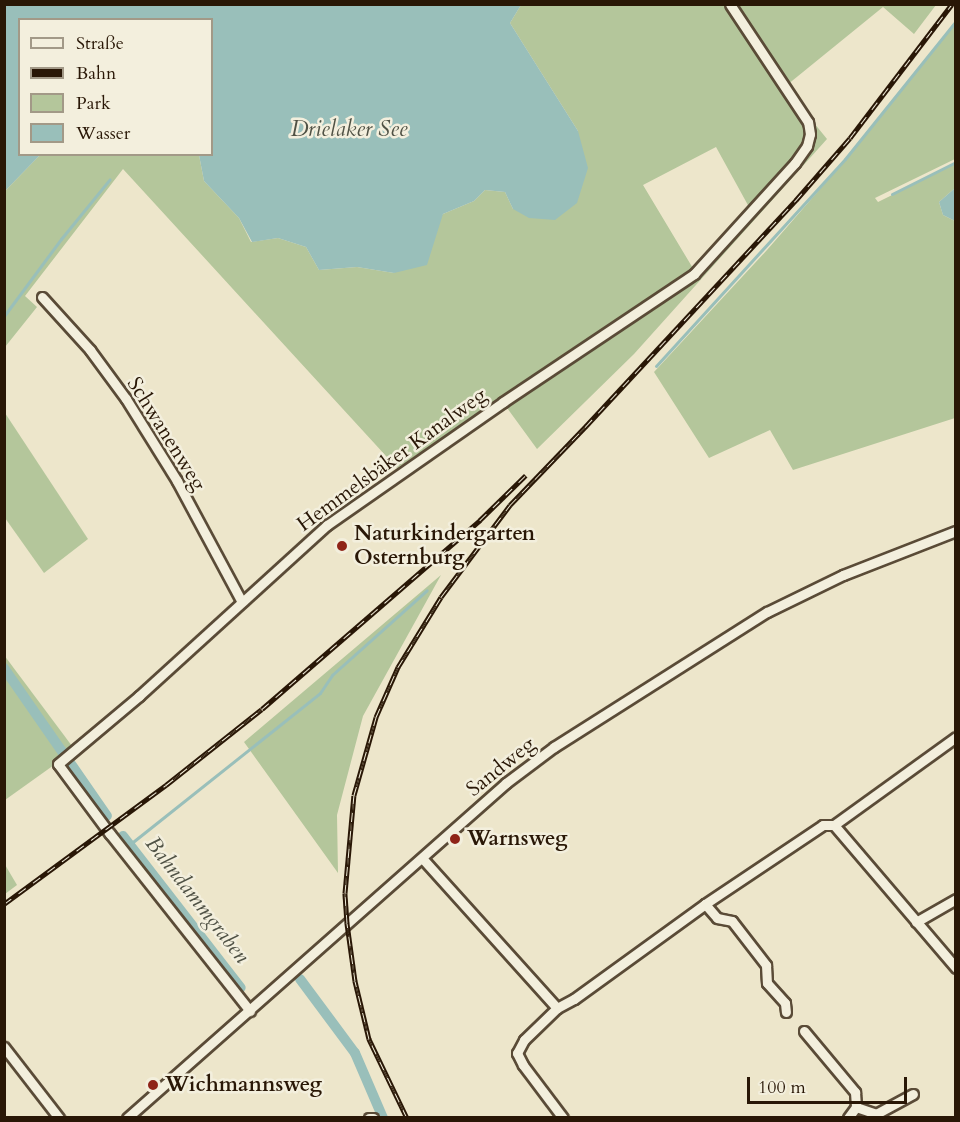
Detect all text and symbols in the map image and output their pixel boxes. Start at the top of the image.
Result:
legend [18,18,213,156]
text: Straße [76,31,124,56]
text: Bahn [76,61,116,86]
text: Park [76,91,111,116]
water label: Drielaker See [291,117,407,143]
text: Wasser [76,121,130,146]
street label: Schwanenweg [121,373,211,495]
street label: Hemmelsbäker Kanalweg [292,383,492,537]
place label: Naturkindergarten Osternburg [354,521,535,571]
marker: Naturkindergarten Osternburg [335,539,349,553]
street label: Sandweg [462,732,540,802]
place label: Warnsweg [467,826,567,852]
water label: Bahndammgraben [139,831,255,969]
marker: Warnsweg [448,832,462,846]
scale bar [750,1065,910,1103]
place label: Wichmannsweg [165,1072,322,1098]
text: 100 m [758,1075,806,1100]
marker: Wichmannsweg [146,1078,160,1092]

